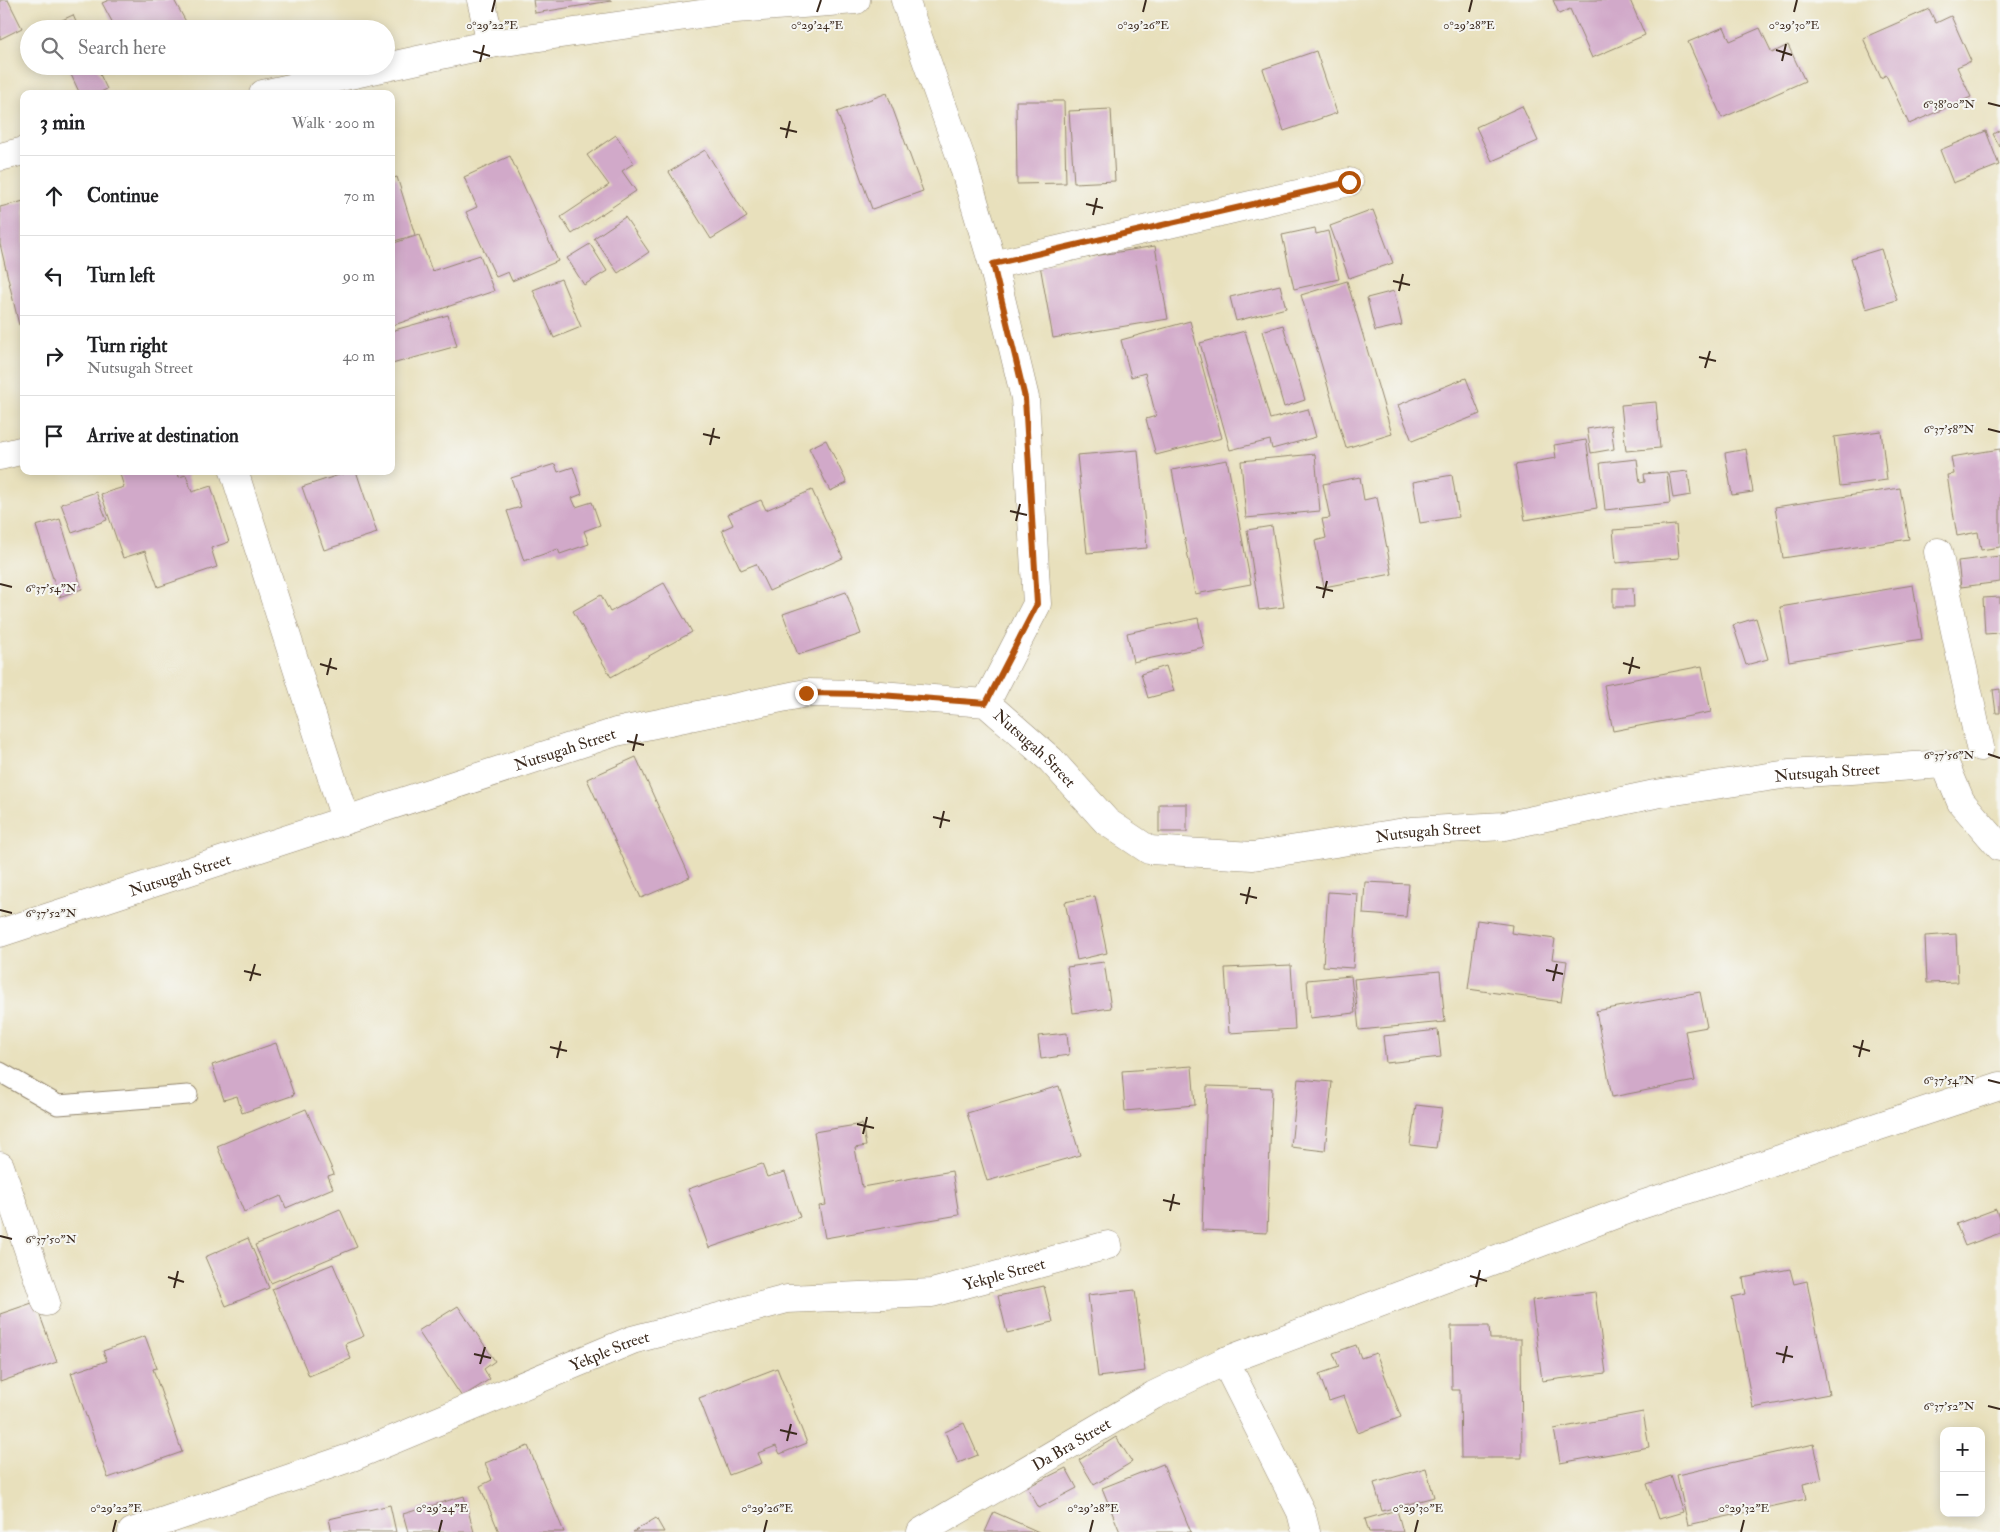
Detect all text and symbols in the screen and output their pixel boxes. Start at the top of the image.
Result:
text: 0°29'22"E [466,18,518,33]
text: 0°29'24"E [791,18,843,33]
text: 0°29'26"E [1117,18,1169,33]
text: 0°29'28"E [1443,18,1495,33]
text: 0°29'30"E [1769,18,1820,33]
search box [20,20,395,75]
icon: search [38,34,66,62]
text: Search here [78,36,166,60]
text: 6°38'00"N [1923,97,1975,112]
text: 3 min [40,109,85,136]
text: Walk · 200 m [292,113,375,133]
route start [1338,171,1361,194]
icon: ahead [40,182,68,210]
text: Continue [87,184,158,208]
text: 70 m [344,186,375,206]
icon: left [40,262,68,290]
text: Turn left [87,264,155,288]
text: 90 m [343,266,375,286]
text: Turn right [87,334,167,358]
icon: right [40,342,68,370]
text: 40 m [342,346,375,366]
text: Nutsugah Street [87,358,193,378]
icon: arrive [40,422,68,450]
text: 6°37'58"N [1924,422,1974,437]
text: Arrive at destination [87,424,239,448]
text: 6°37'54"N [26,581,77,596]
route end [795,682,818,705]
street label: Nutsugah Street [989,705,1080,792]
street label: Nutsugah Street [512,724,618,776]
text: 6°37'56"N [1924,748,1975,763]
street label: Nutsugah Street [1773,759,1881,787]
street label: Nutsugah Street [1374,818,1482,847]
street label: Nutsugah Street [127,849,233,901]
text: 6°37'52"N [26,906,77,921]
text: 6°37'54"N [1924,1073,1975,1088]
text: 6°37'50"N [26,1232,77,1247]
street label: Yekple Street [961,1254,1048,1295]
street label: Yekple Street [567,1327,652,1376]
text: 6°37'52"N [1924,1399,1975,1414]
street label: Da Bra Street [1029,1414,1114,1476]
map controls [1940,1427,1985,1517]
button: + [1940,1427,1985,1472]
button: − [1940,1472,1985,1517]
text: 0°29'22"E [90,1501,142,1516]
text: 0°29'24"E [416,1501,468,1516]
text: 0°29'26"E [741,1501,793,1516]
text: 0°29'28"E [1067,1501,1119,1516]
text: 0°29'30"E [1393,1501,1444,1516]
text: 0°29'32"E [1719,1501,1769,1516]

